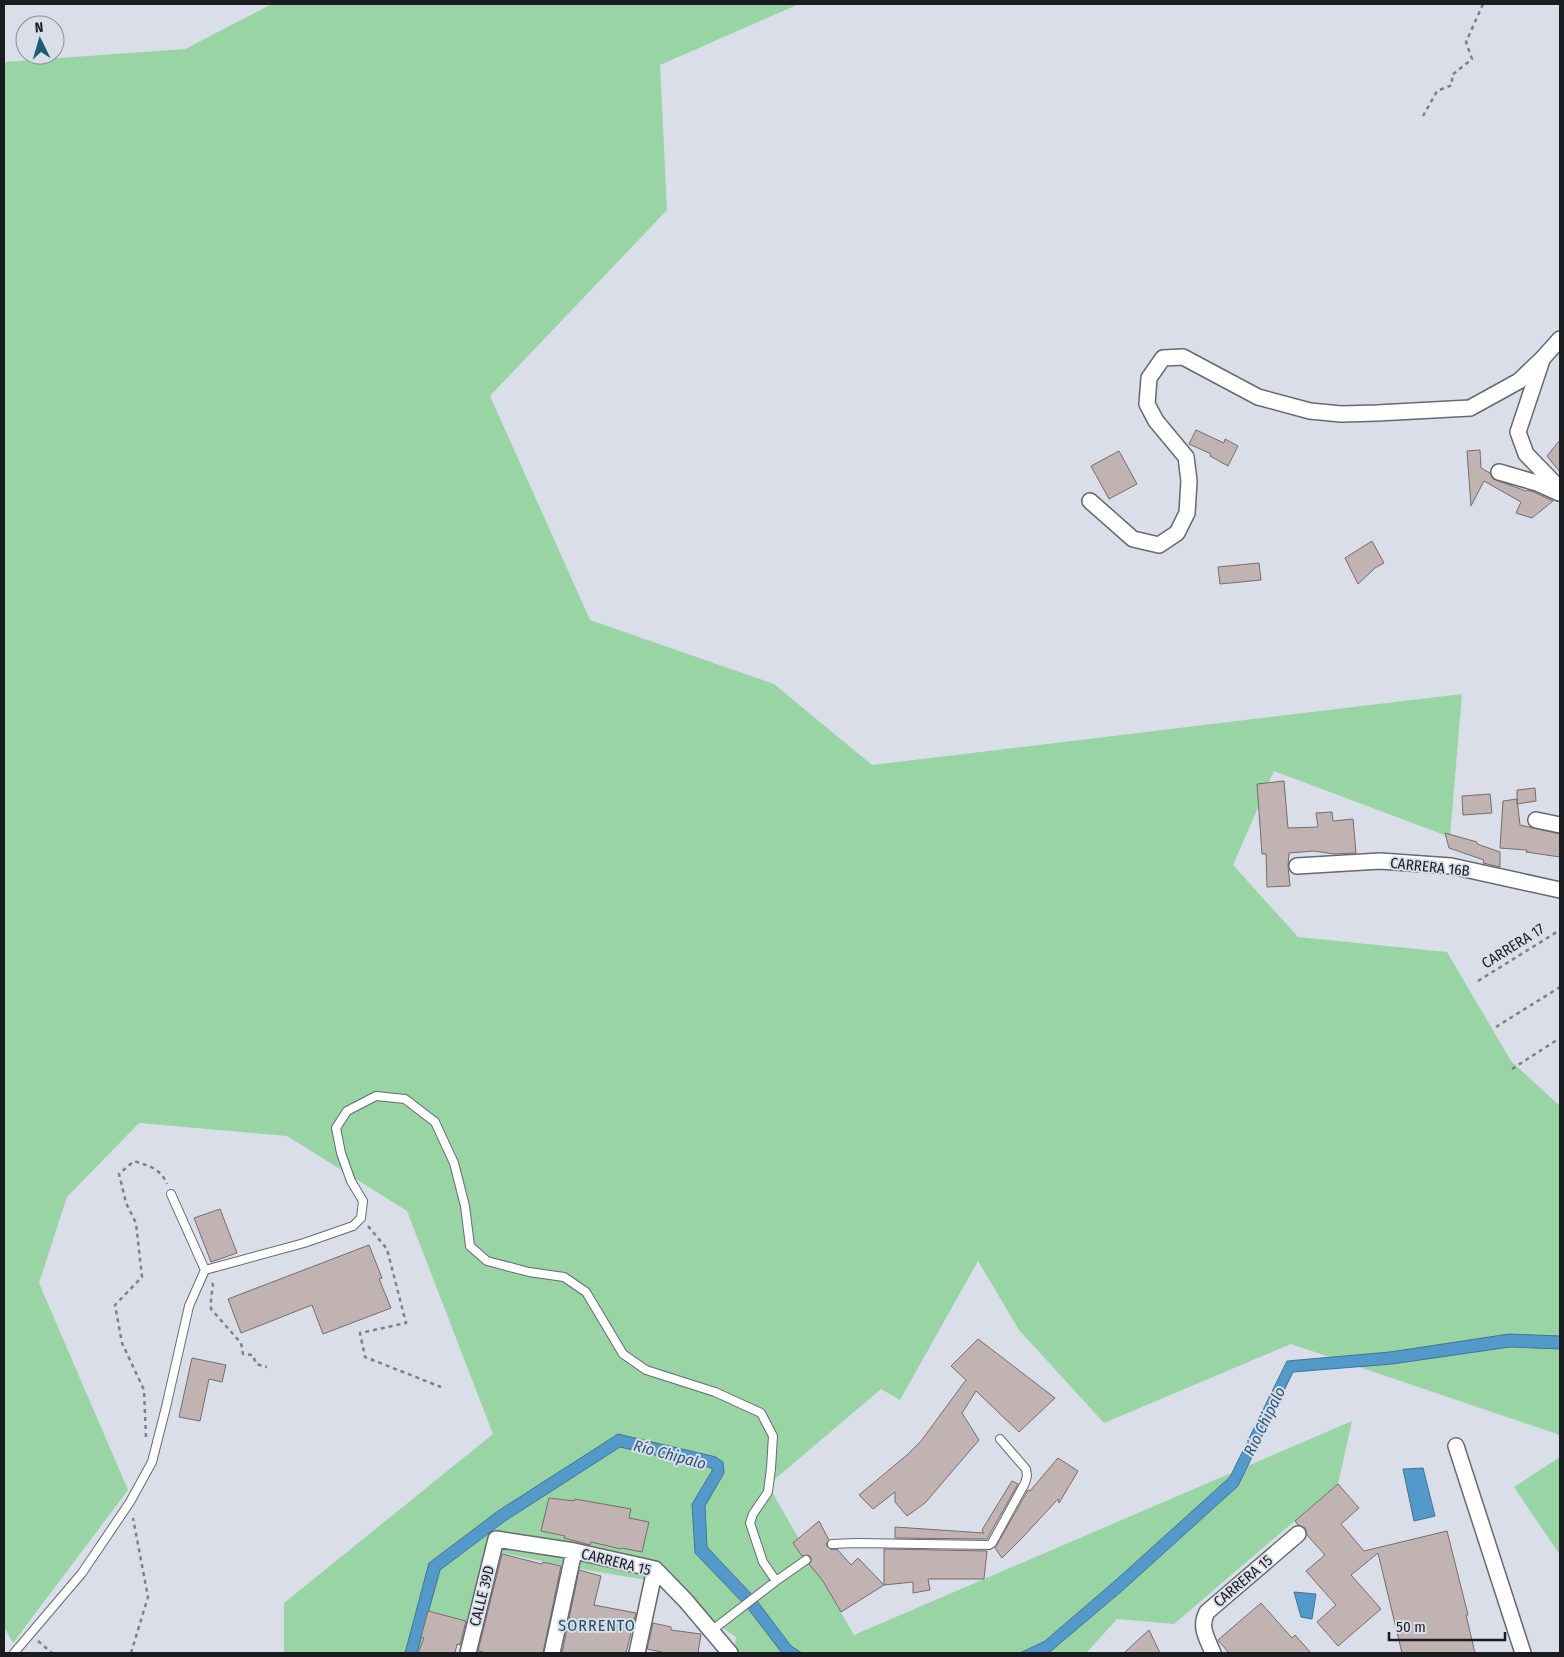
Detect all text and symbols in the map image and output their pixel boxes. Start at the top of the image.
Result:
north arrow [15,15,65,65]
text: N [34,19,44,36]
street label: CARRERA 16B [1389,854,1471,880]
street label: CARRERA 17 [1478,920,1548,972]
water label: Río Chipalo [1240,1384,1289,1459]
water label: Río Chipalo [632,1436,708,1473]
street label: CARRERA 15 [579,1545,653,1579]
street label: CARRERA 15 [1210,1551,1276,1611]
street label: CALLE 39D [466,1564,498,1628]
scale bar [1389,1610,1505,1642]
district label: SORRENTO [558,1616,636,1635]
text: 50 m [1396,1618,1426,1636]

